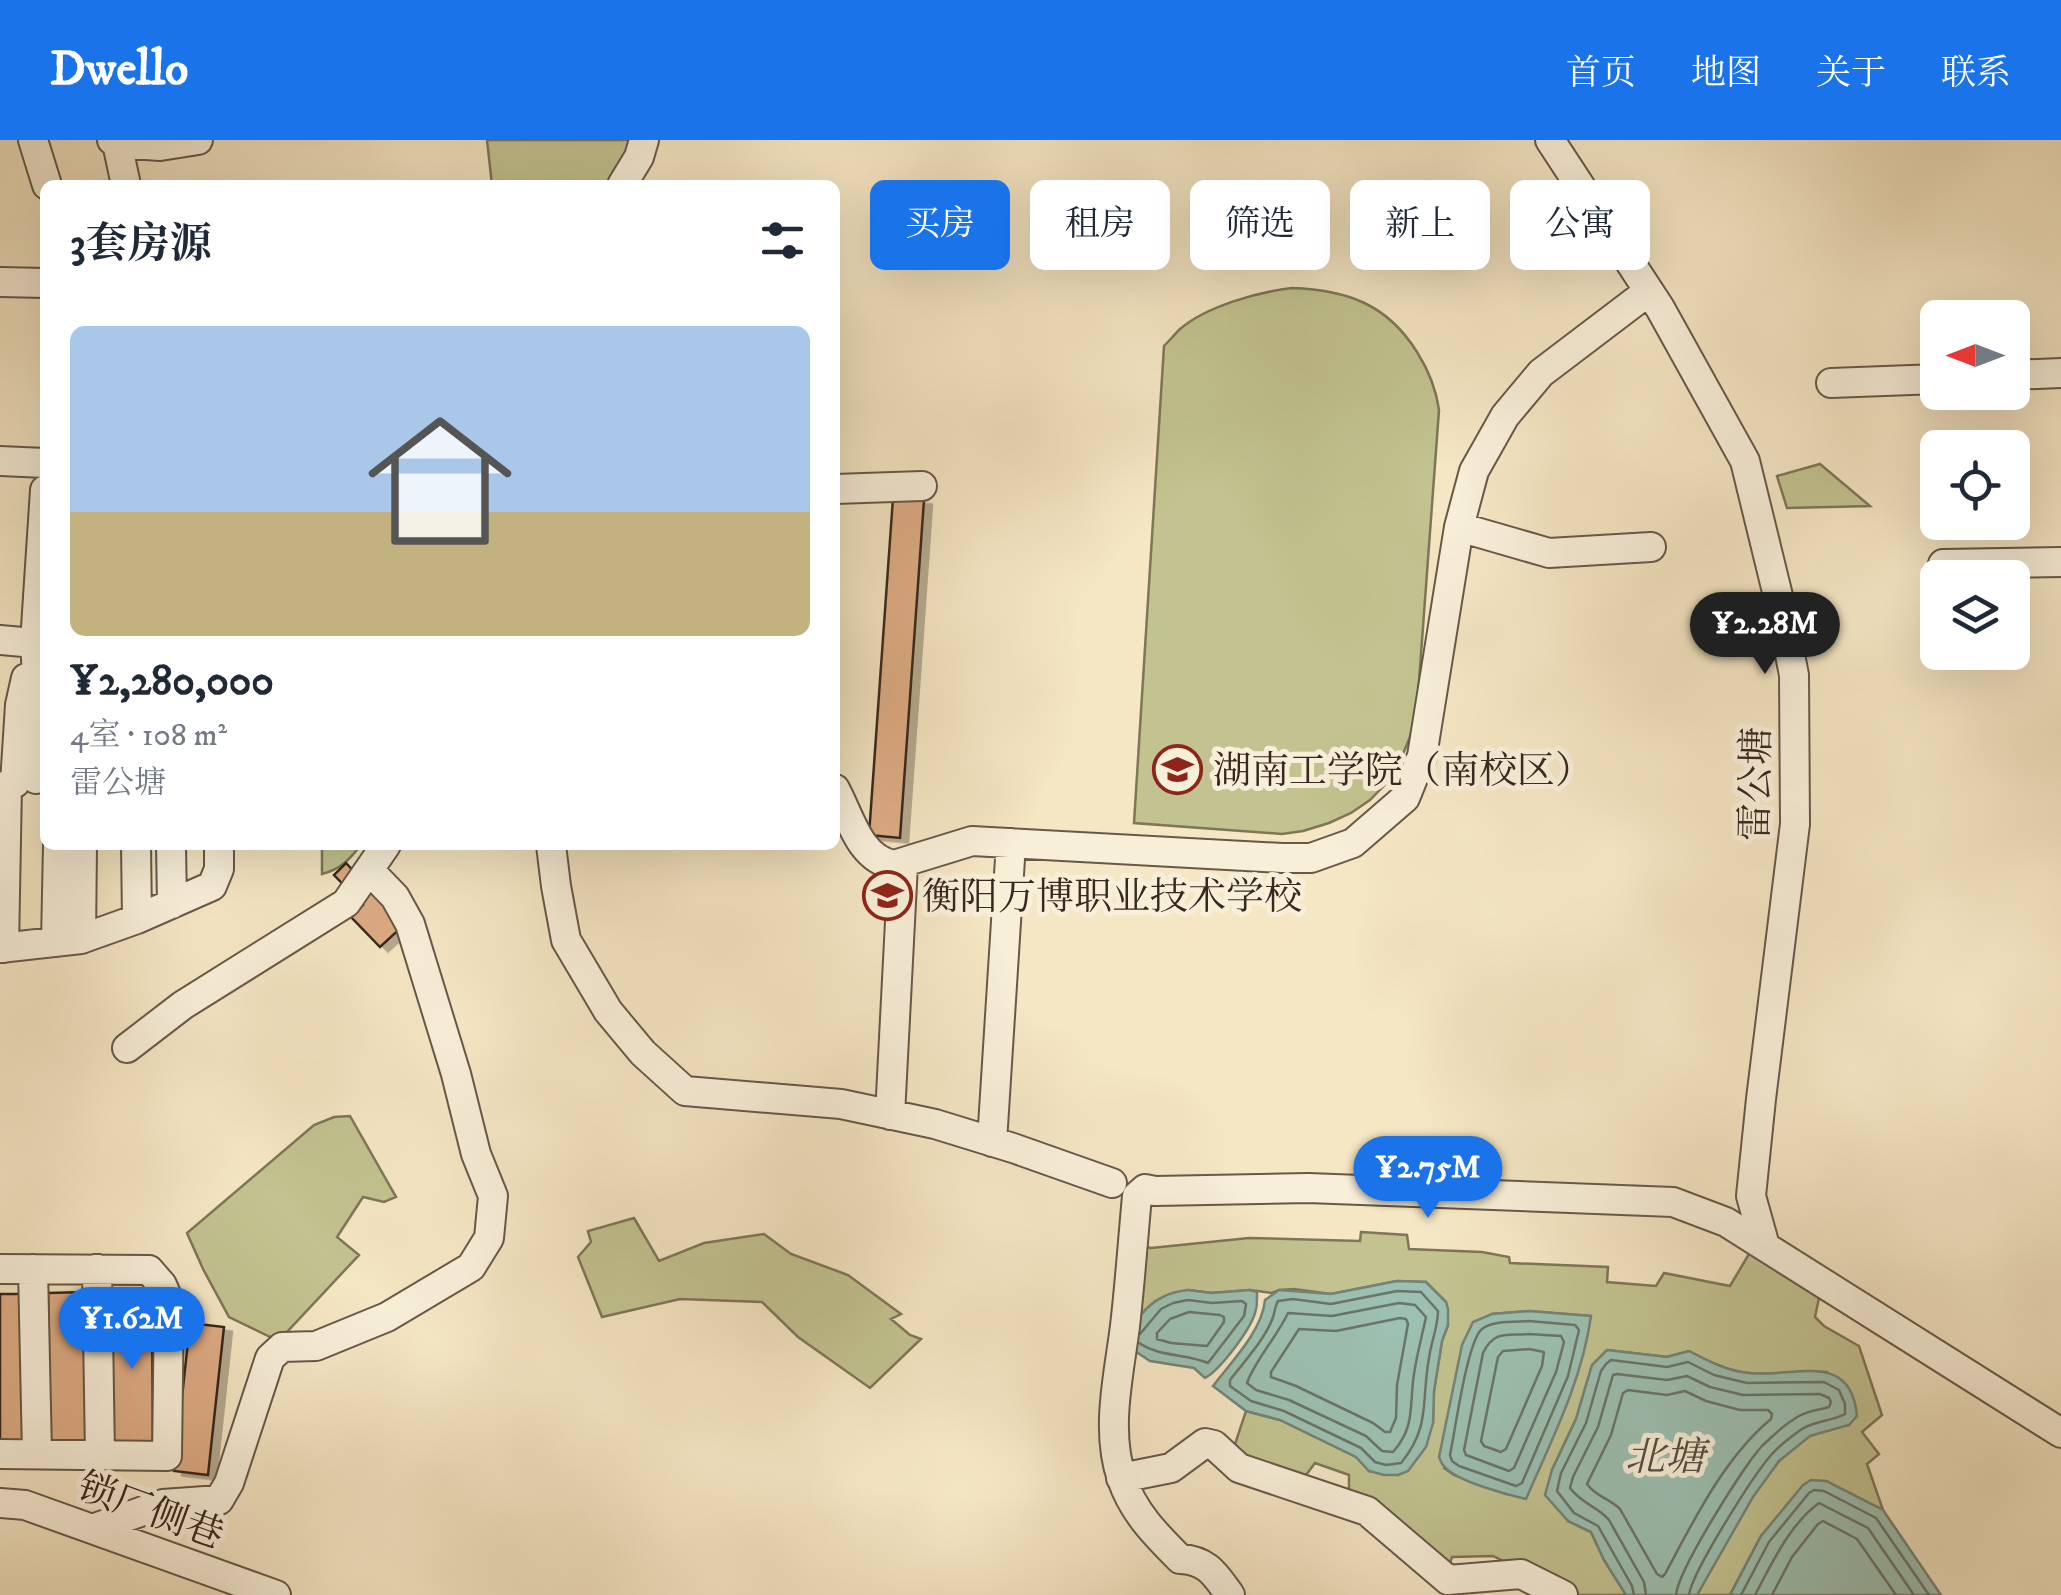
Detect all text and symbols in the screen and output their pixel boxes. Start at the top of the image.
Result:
text: Dwello [50,40,188,100]
text: 首页 [1566,52,1636,96]
text: 地图 [1691,52,1761,96]
text: 关于 [1816,52,1886,96]
text: 联系 [1941,52,2011,96]
chip: 买房 [870,180,1010,270]
chip: 租房 [1030,180,1170,270]
chip: 筛选 [1190,180,1330,270]
chip: 新上 [1350,180,1490,270]
chip: 公寓 [1510,180,1650,270]
icon: filters [755,213,810,268]
text: 3套房源 [70,219,212,271]
north arrow [1920,300,2030,410]
map controls [1920,300,2030,670]
icon: home [350,391,530,571]
button: locate [1920,430,2030,540]
button: layers [1920,560,2030,670]
pin: ¥2.28M [1684,592,1846,677]
text: ¥2.28M [1712,604,1818,644]
text: ¥2,280,000 [70,656,274,708]
text: 4室 · 108 m² [70,716,227,756]
street label: 雷公塘 [1732,727,1782,841]
school or university icon: 湖南工学院（南校区） [1152,744,1204,796]
place label: 湖南工学院（南校区） [1213,748,1593,796]
text: 雷公塘 [70,764,166,804]
school or university icon: 衡阳万博职业技术学校 [861,870,913,922]
place label: 衡阳万博职业技术学校 [922,874,1302,922]
pin: ¥2.75M [1347,1136,1509,1221]
text: ¥2.75M [1375,1148,1481,1188]
pin: ¥1.62M [51,1287,213,1372]
text: ¥1.62M [81,1299,183,1339]
water label: 北塘 [1625,1434,1711,1484]
street label: 锁厂侧巷 [71,1463,230,1560]

